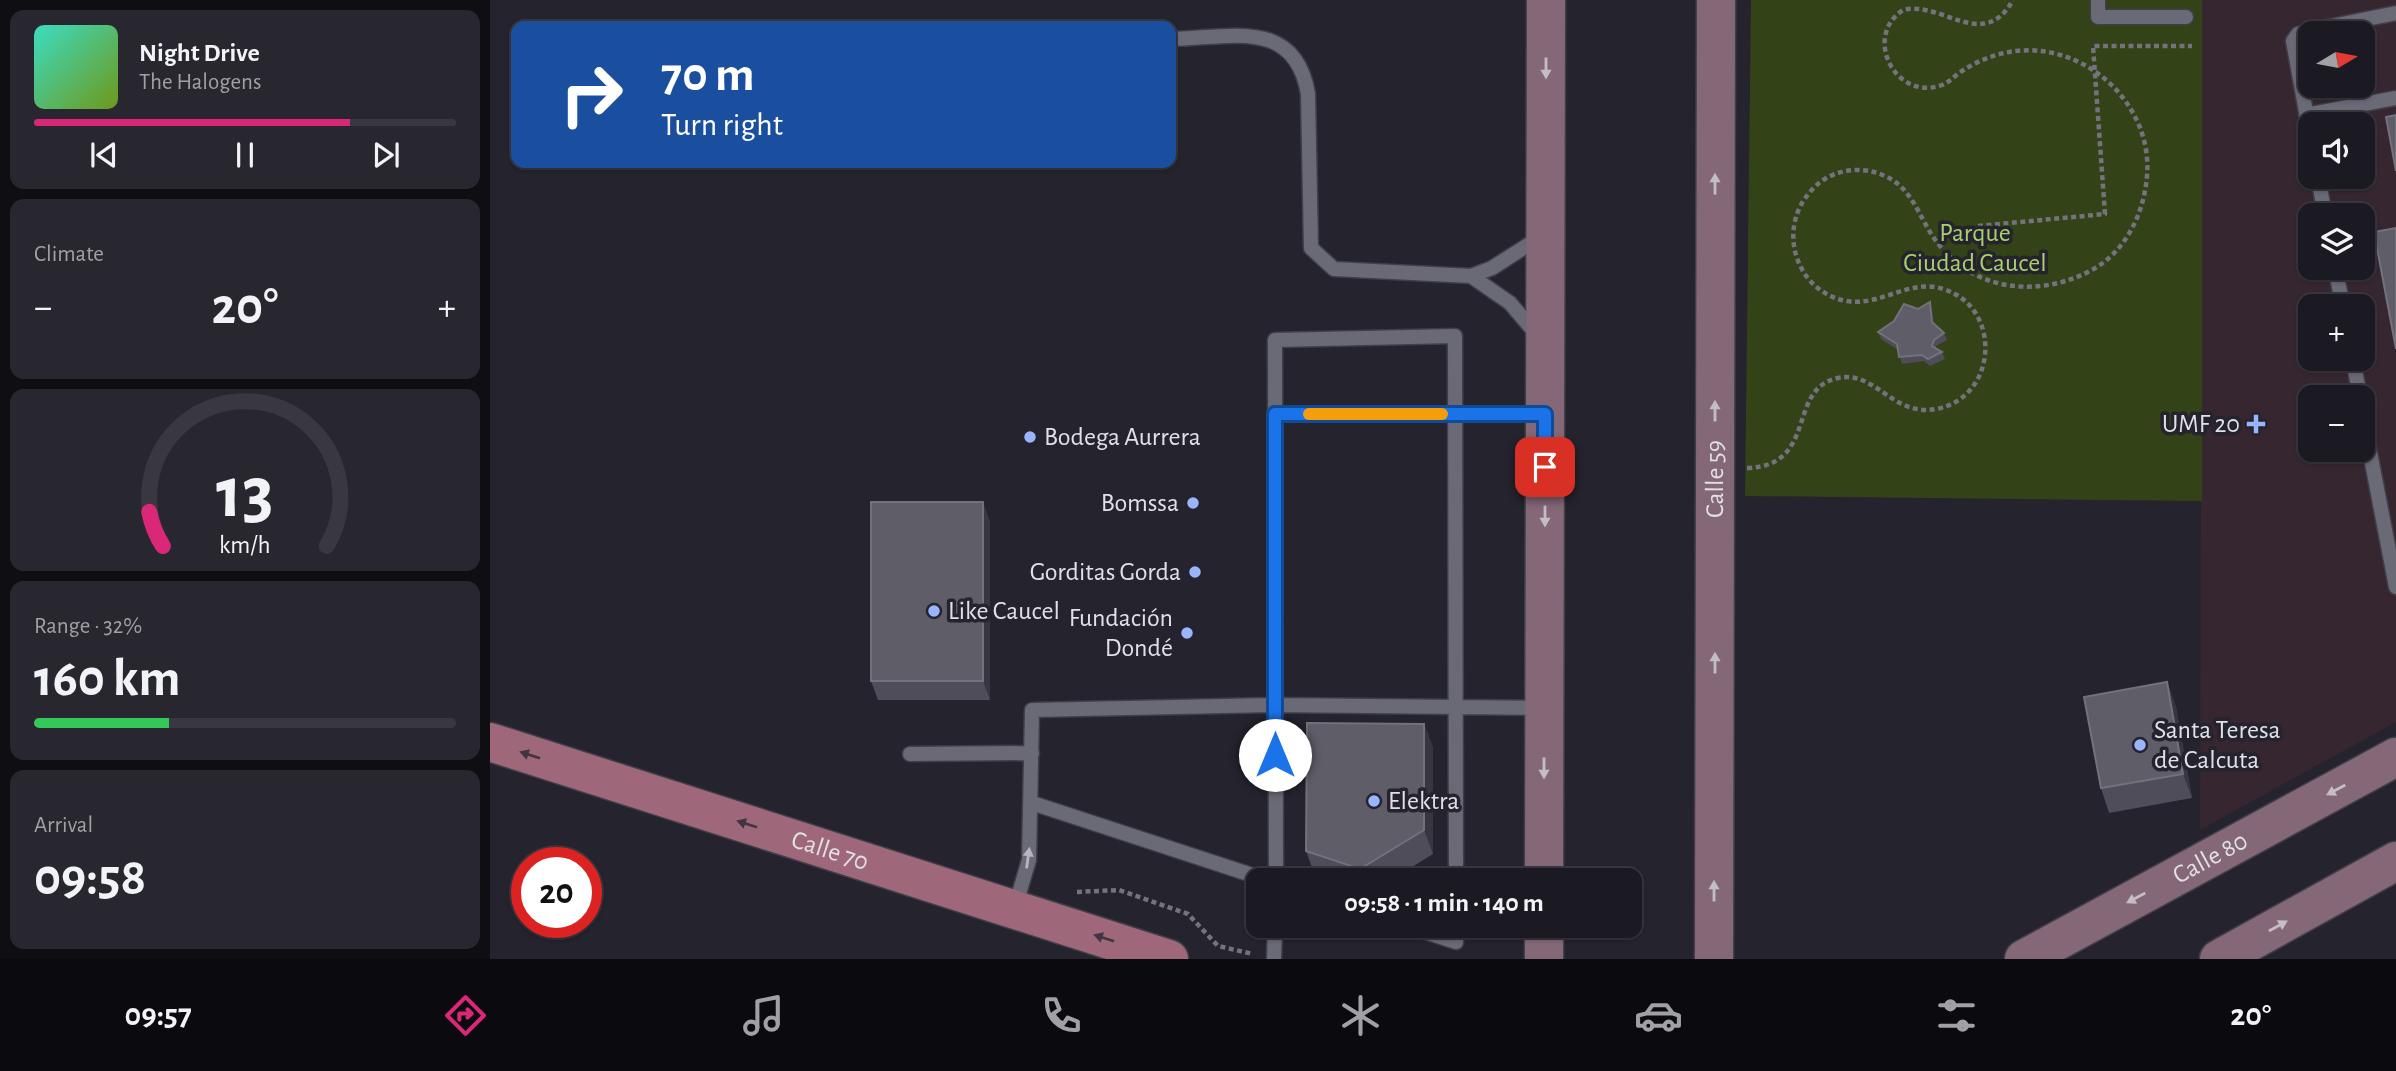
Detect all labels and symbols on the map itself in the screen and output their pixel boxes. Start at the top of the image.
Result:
north arrow [2298,21,2375,98]
one-way arrow [1540,57,1552,79]
one-way arrow [1709,173,1721,195]
park label: Parque Ciudad Caucel [1903,220,2047,276]
one-way arrow [1709,400,1721,422]
place label: UMF 20 [2162,411,2240,437]
marker: UMF 20 [2246,414,2266,434]
place label: Bodega Aurrera [1044,424,1201,450]
marker: Bodega Aurrera [1022,429,1038,445]
pin [1515,437,1575,497]
street label: Calle 59 [1702,440,1728,518]
place label: Bomssa [1101,490,1179,516]
marker: Bomssa [1185,495,1201,511]
one-way arrow [1539,505,1551,527]
place label: Gorditas Gorda [1030,559,1181,585]
marker: Gorditas Gorda [1187,564,1203,580]
place label: Like Caucel [948,598,1060,624]
marker: Like Caucel [926,603,942,619]
place label: Fundación Dondé [1069,605,1173,661]
marker: Fundación Dondé [1179,625,1195,641]
one-way arrow [1709,652,1721,674]
place label: Santa Teresa de Calcuta [2154,717,2281,773]
position arrow [1238,718,1312,792]
marker: Santa Teresa de Calcuta [2132,737,2148,753]
one-way arrow [519,749,540,760]
one-way arrow [1538,757,1550,779]
one-way arrow [2326,784,2346,796]
place label: Elektra [1388,788,1459,814]
marker: Elektra [1366,793,1382,809]
one-way arrow [736,819,757,829]
street label: Calle 70 [788,826,872,875]
street label: Calle 80 [2169,827,2252,889]
one-way arrow [1023,846,1034,868]
speed limit sign: 20 [511,847,602,938]
one-way arrow [1708,880,1720,902]
one-way arrow [2126,892,2146,904]
one-way arrow [2269,920,2288,932]
one-way arrow [1093,933,1114,943]

